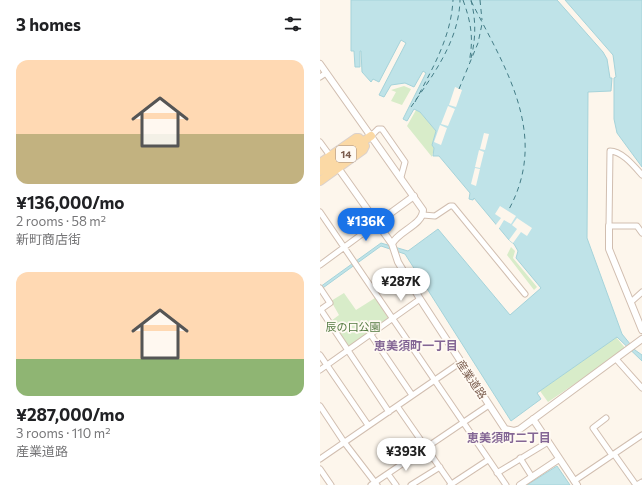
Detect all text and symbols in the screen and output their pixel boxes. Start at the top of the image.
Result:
icon: filters [282,13,304,35]
text: 3 homes [16,14,81,35]
icon: home [124,86,196,158]
road number: 14 [336,146,356,162]
text: ¥136,000/mo [16,192,124,213]
pin: ¥136K [338,208,394,242]
text: 2 rooms · 58 m² [16,213,106,229]
text: ¥136K [347,213,385,229]
text: 新町商店街 [16,231,81,247]
pin: ¥287K [373,268,429,302]
text: ¥287K [381,273,421,289]
icon: home [124,298,196,370]
park label: 辰の口公園 [326,320,381,333]
district label: 恵美須町一丁目 [374,338,458,352]
street label: 産業道路 [454,357,490,401]
text: ¥287,000/mo [16,404,125,425]
text: 3 rooms · 110 m² [16,425,110,441]
district label: 恵美須町二丁目 [467,430,551,444]
pin: ¥393K [378,438,434,472]
text: 産業道路 [16,443,68,459]
text: ¥393K [386,443,426,459]

